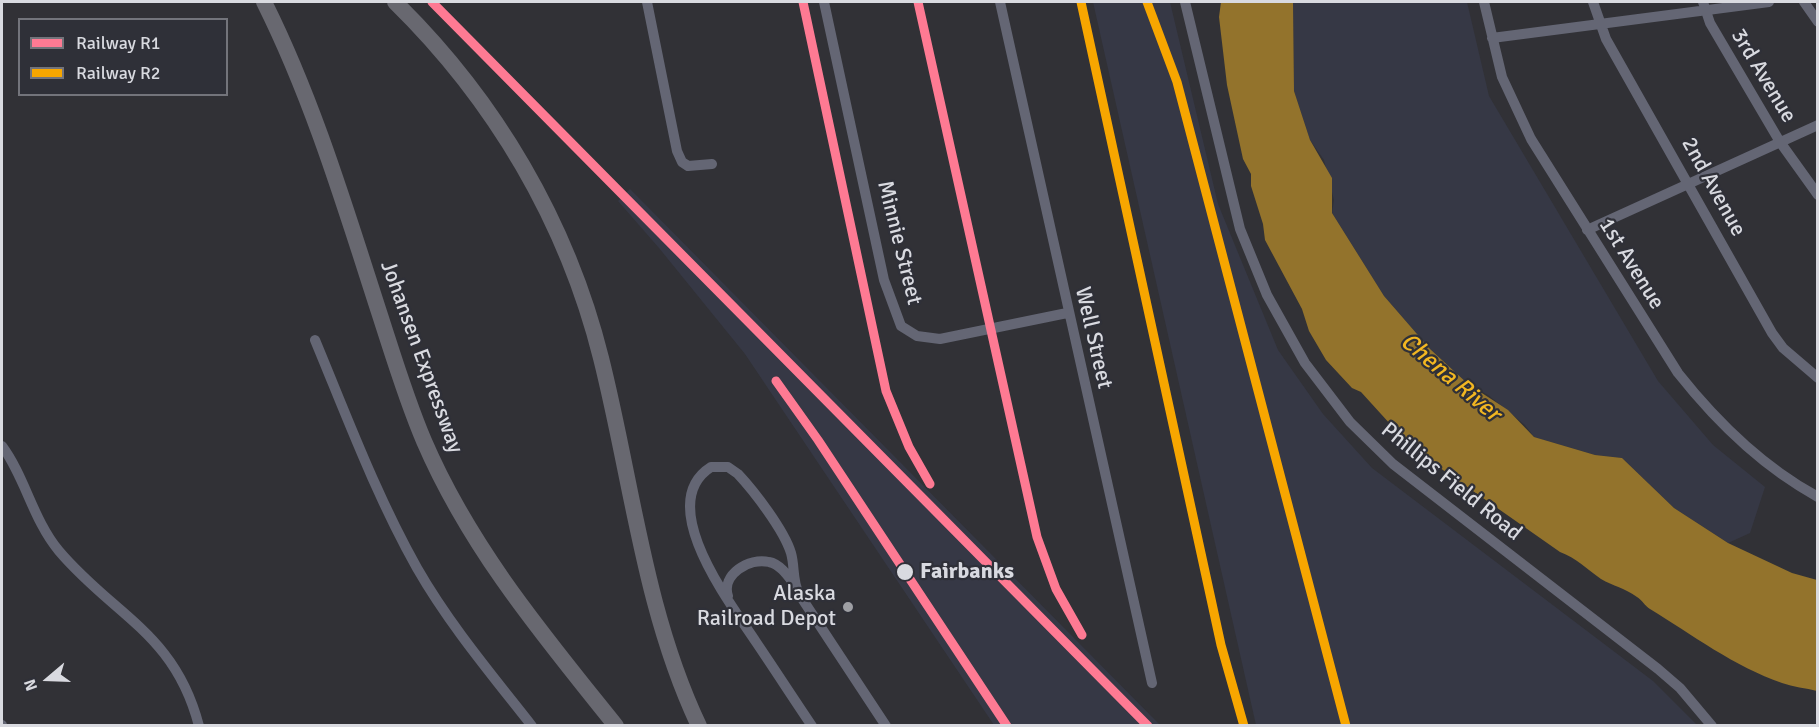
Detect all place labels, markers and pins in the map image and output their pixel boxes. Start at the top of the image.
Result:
place label: Fairbanks [920,559,1014,585]
marker: Fairbanks [895,562,915,582]
place label: Alaska Railroad Depot [697,581,836,632]
marker: Alaska Railroad Depot [841,600,855,614]

